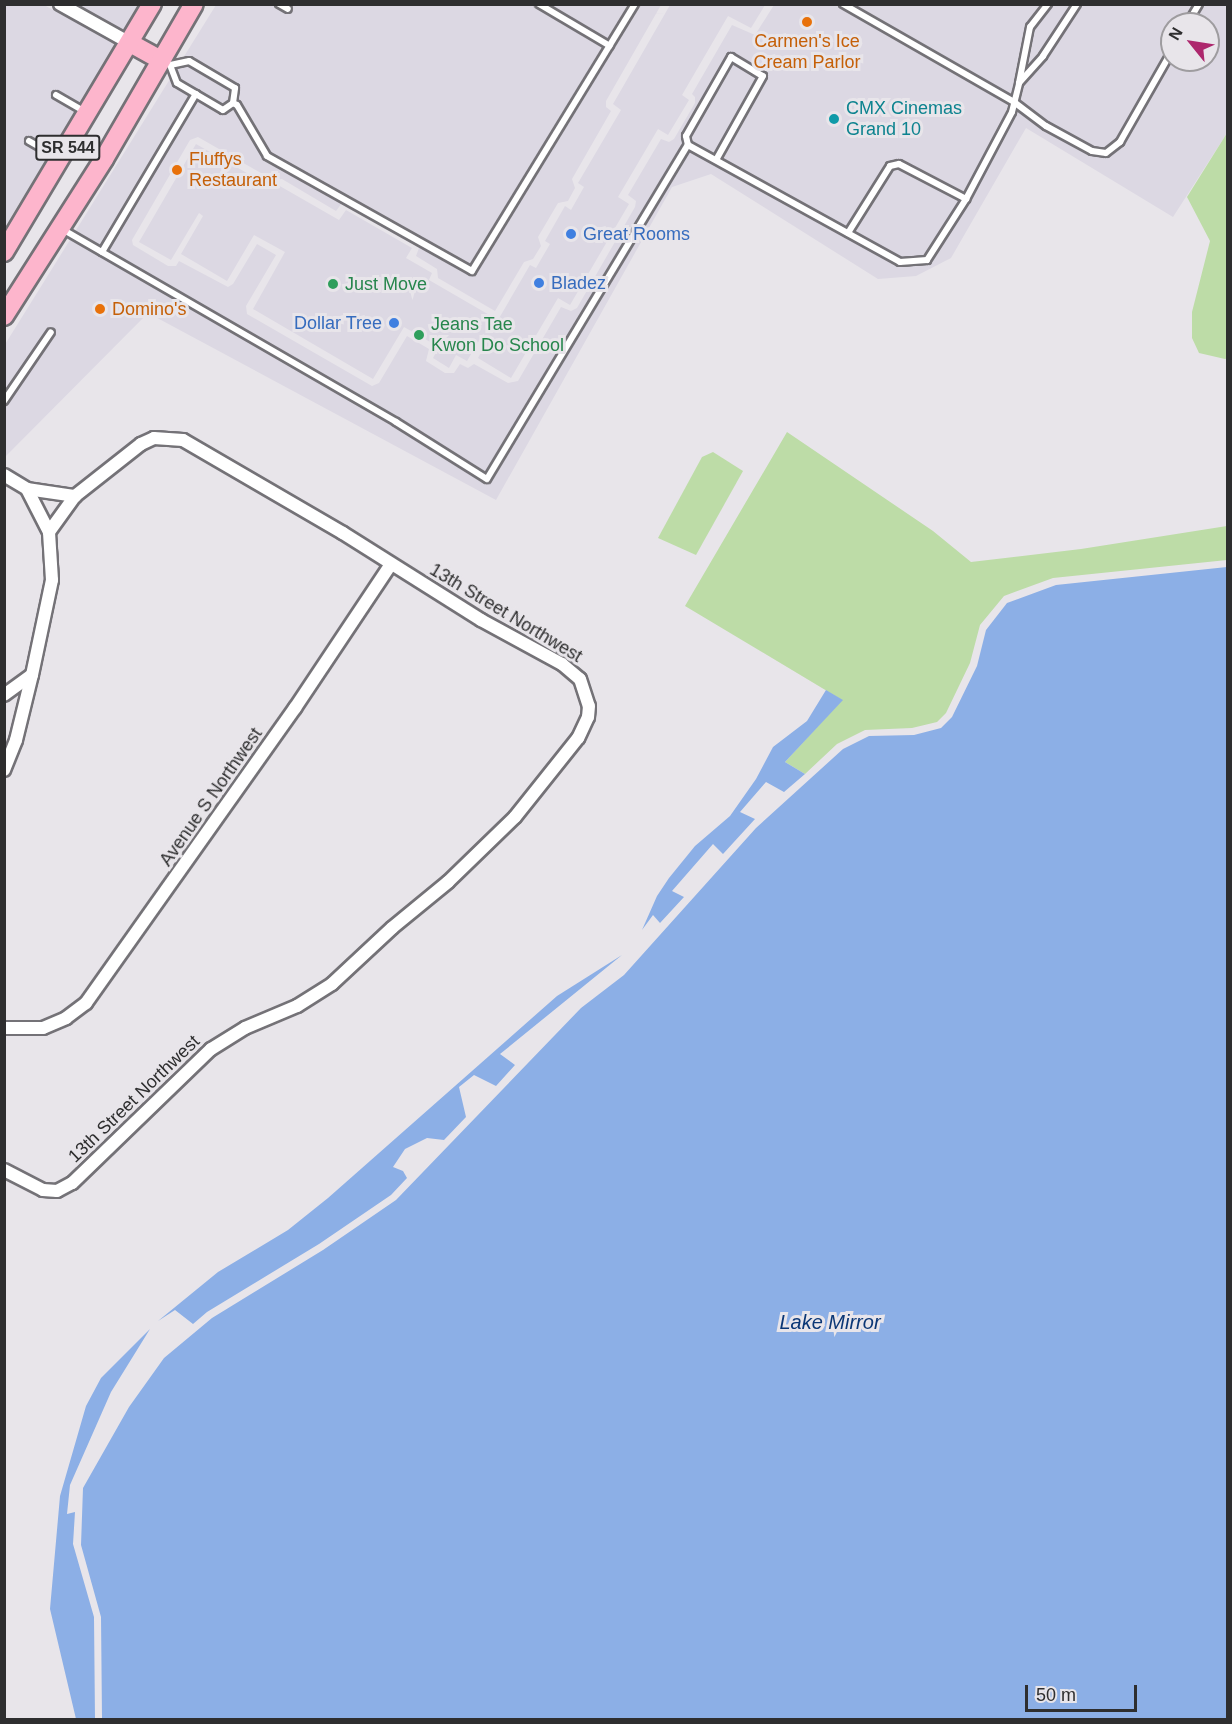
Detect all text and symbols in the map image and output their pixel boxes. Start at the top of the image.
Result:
north arrow [1160,12,1220,72]
marker: Carmen's Ice Cream Parlor [800,15,814,29]
text: N [1165,24,1186,43]
place label: Carmen's Ice Cream Parlor [753,31,861,74]
place label: CMX Cinemas Grand 10 [846,98,962,140]
marker: CMX Cinemas Grand 10 [827,112,841,126]
road number: SR 544 [35,135,101,161]
place label: Fluffys Restaurant [189,149,277,192]
marker: Fluffys Restaurant [170,163,184,177]
place label: Great Rooms [583,223,690,245]
marker: Great Rooms [564,227,578,241]
place label: Bladez [551,272,606,294]
place label: Just Move [345,273,427,295]
marker: Bladez [532,276,546,290]
marker: Just Move [326,277,340,291]
place label: Domino's [112,298,186,320]
marker: Domino's [93,302,107,316]
place label: Dollar Tree [294,312,382,334]
place label: Jeans Tae Kwon Do School [431,314,564,356]
marker: Dollar Tree [387,316,401,330]
marker: Jeans Tae Kwon Do School [412,328,426,342]
street label: 13th Street Northwest [426,559,586,667]
street label: Avenue S Northwest [155,724,267,870]
street label: 13th Street Northwest [64,1031,204,1167]
water label: Lake Mirror [779,1310,881,1334]
scale bar [1028,1673,1140,1711]
text: 50 m [1036,1685,1076,1705]

